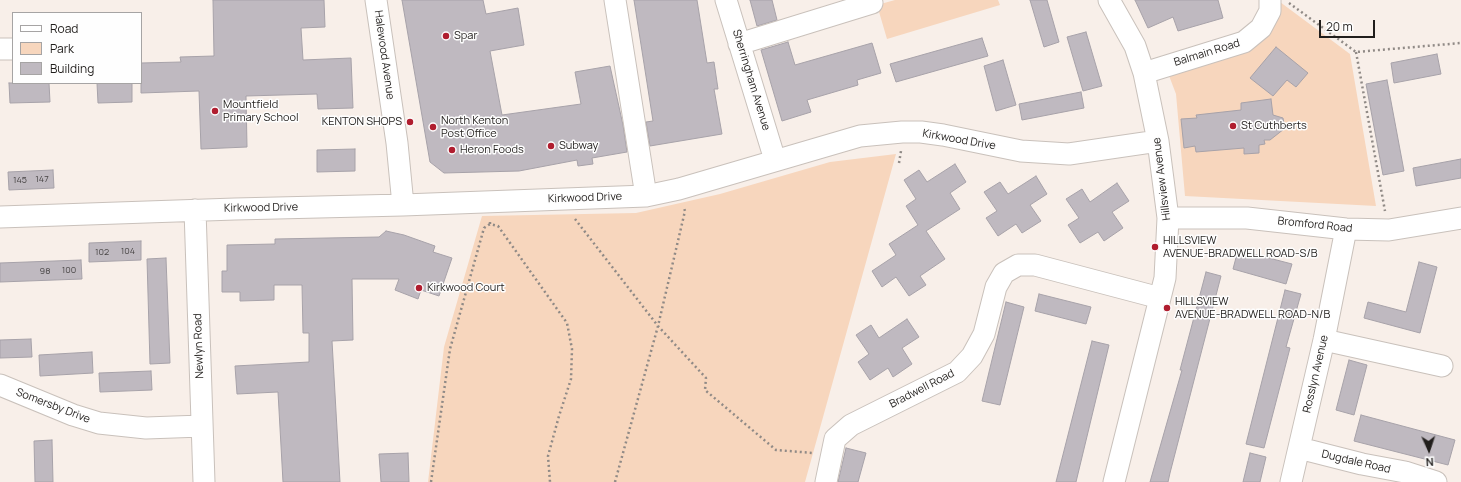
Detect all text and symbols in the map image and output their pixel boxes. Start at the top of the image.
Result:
street label: Halewood Avenue [371,10,397,100]
legend [12,12,142,84]
scale bar [1321,12,1377,38]
text: 20 m [1326,18,1353,35]
text: Road [50,20,78,37]
street label: Sherringham Avenue [729,28,773,132]
place label: Spar [454,29,477,43]
marker: Spar [441,31,451,41]
street label: Balmain Road [1172,37,1242,69]
text: Park [50,40,74,57]
text: Building [50,60,94,77]
place label: Mountfield Primary School [223,98,298,124]
marker: Mountfield Primary School [210,106,220,116]
place label: North Kenton Post Office [441,114,508,140]
place label: KENTON SHOPS [322,115,402,129]
marker: KENTON SHOPS [405,117,415,127]
place label: St Cuthberts [1241,119,1307,133]
marker: St Cuthberts [1228,121,1238,131]
marker: North Kenton Post Office [428,122,438,132]
street label: Kirkwood Drive [921,127,997,153]
street label: Hillsview Avenue [1150,137,1174,221]
place label: Subway [559,139,598,153]
marker: Subway [546,141,556,151]
place label: Heron Foods [460,143,524,157]
marker: Heron Foods [447,145,457,155]
house number: 147 [35,174,49,184]
house number: 145 [13,175,27,185]
street label: Kirkwood Drive [548,190,622,206]
street label: Kirkwood Drive [224,201,298,215]
street label: Bromford Road [1277,215,1353,235]
place label: HILLSVIEW AVENUE-BRADWELL ROAD-S/B [1163,234,1317,260]
marker: HILLSVIEW AVENUE-BRADWELL ROAD-S/B [1150,242,1160,252]
house number: 104 [121,246,135,256]
house number: 102 [95,247,109,257]
house number: 100 [62,265,76,275]
house number: 98 [40,266,50,276]
place label: Kirkwood Court [427,281,505,295]
marker: Kirkwood Court [414,283,424,293]
place label: HILLSVIEW AVENUE-BRADWELL ROAD-N/B [1175,295,1330,321]
marker: HILLSVIEW AVENUE-BRADWELL ROAD-N/B [1162,303,1172,313]
street label: Newlyn Road [191,313,207,379]
street label: Rosslyn Avenue [1301,334,1331,414]
street label: Bradwell Road [887,367,957,411]
street label: Somersby Drive [14,386,92,426]
north arrow [1409,430,1449,470]
street label: Dugdale Road [1320,448,1392,476]
text: N [1425,455,1434,470]

